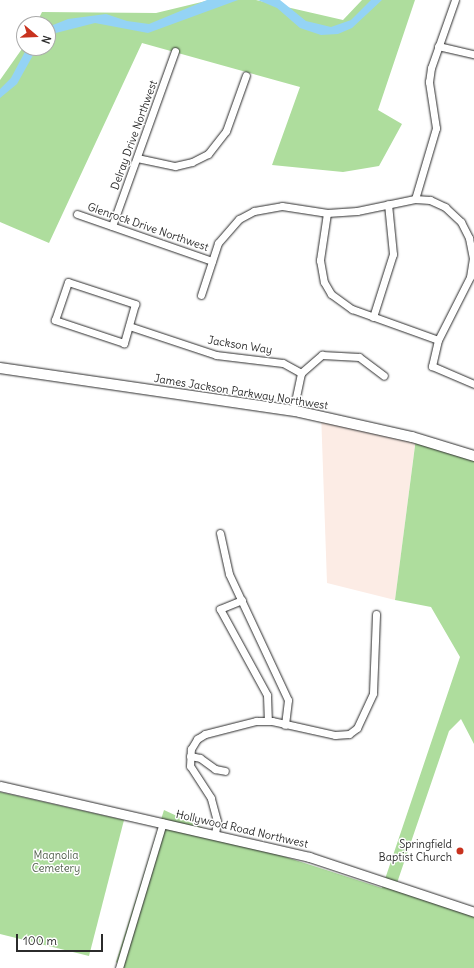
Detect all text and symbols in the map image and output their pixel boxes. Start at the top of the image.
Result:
north arrow [16,16,56,56]
text: N [39,34,54,45]
street label: Delray Drive Northwest [108,78,160,192]
street label: Glenrock Drive Northwest [86,200,210,254]
street label: Jackson Way [207,333,273,357]
street label: James Jackson Parkway Northwest [153,372,329,412]
street label: Hollywood Road Northwest [175,807,309,851]
place label: Springfield Baptist Church [379,838,452,864]
marker: Springfield Baptist Church [455,846,465,856]
park label: Magnolia Cemetery [32,849,80,875]
scale bar [18,926,105,952]
text: 100 m [23,933,57,948]

